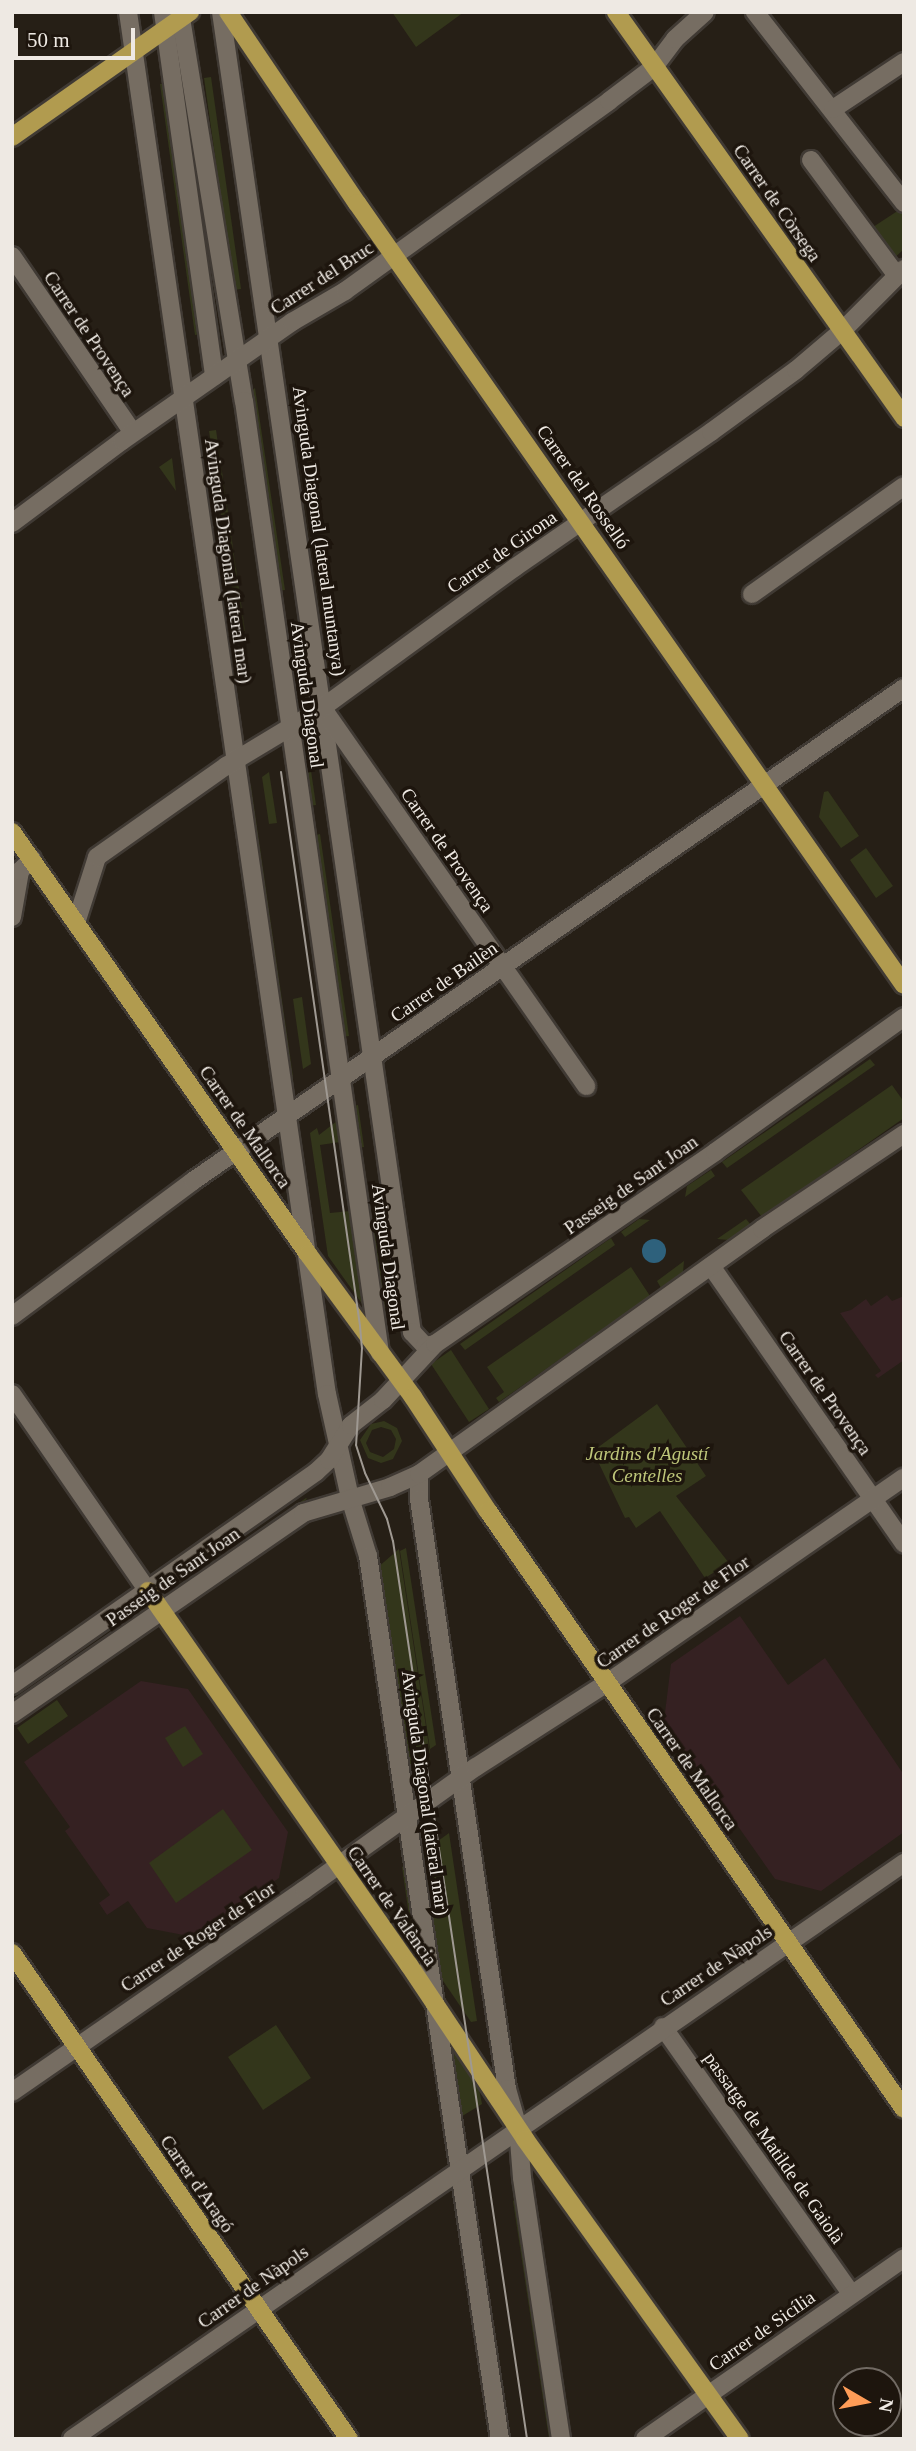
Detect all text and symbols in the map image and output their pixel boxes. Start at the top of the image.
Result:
scale bar [18,14,138,58]
text: 50 m [27,28,70,52]
street label: Carrer de Còrsega [728,140,826,266]
street label: Carrer del Bruc [266,236,378,320]
street label: Carrer de Provença [39,267,139,401]
street label: Avinguda Diagonal (lateral muntanya) [287,385,351,677]
street label: Carrer del Rosselló [532,420,634,554]
street label: Avinguda Diagonal (lateral mar) [200,437,256,685]
street label: Carrer de Girona [443,506,561,598]
street label: Avinguda Diagonal [285,620,329,770]
street label: Carrer de Provença [396,783,498,917]
street label: Carrer de Bailèn [386,937,502,1027]
street label: Carrer de Mallorca [194,1061,296,1193]
street label: Passeig de Sant Joan [560,1130,702,1240]
street label: Avinguda Diagonal [366,1182,410,1332]
street label: Carrer de Provença [774,1326,876,1460]
park label: Jardins d'Agustí Centelles [585,1443,709,1487]
street label: Passeig de Sant Joan [102,1522,244,1632]
street label: Carrer de Roger de Flor [592,1551,754,1673]
street label: Avinguda Diagonal (lateral mar) [397,1669,453,1917]
street label: Carrer de Mallorca [641,1703,743,1835]
street label: Carrer de València [342,1842,442,1970]
street label: Carrer de Roger de Flor [116,1877,280,1997]
street label: Carrer de Nàpols [656,1920,776,2012]
street label: passatge de Matilde de Gaiolà [699,2048,849,2248]
street label: Carrer d'Aragó [155,2131,239,2237]
street label: Carrer de Nàpols [193,2240,313,2334]
street label: Carrer de Sicília [704,2286,820,2376]
north arrow [832,2367,902,2437]
text: N [875,2397,898,2414]

